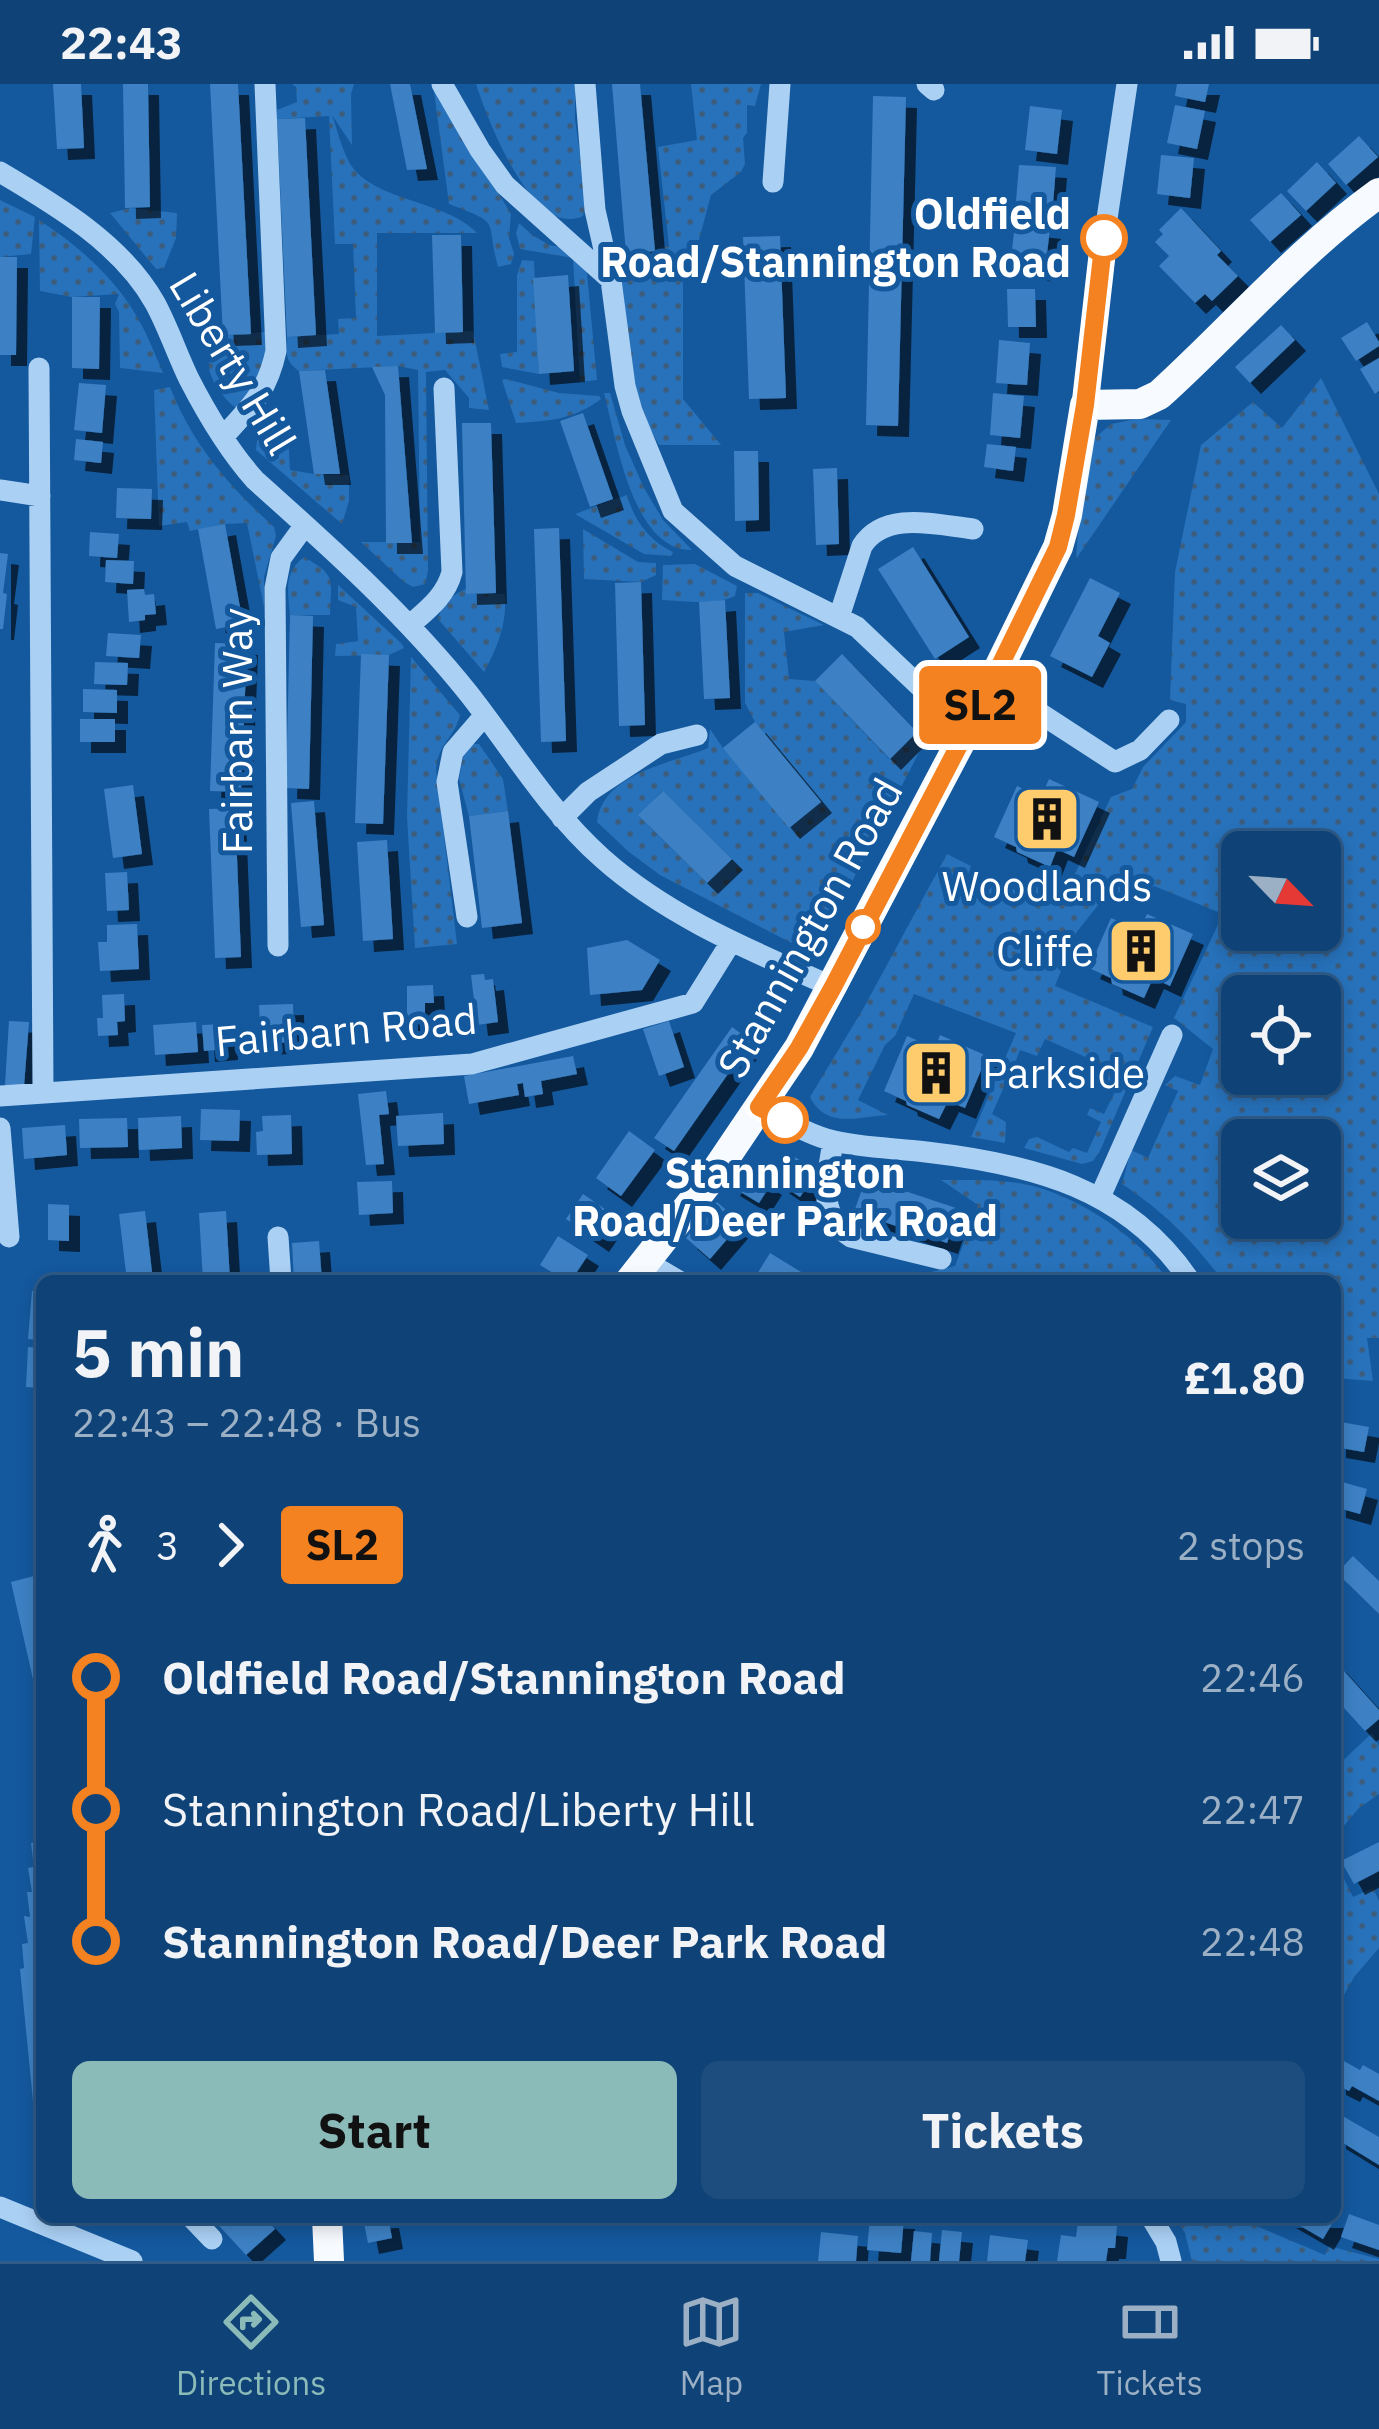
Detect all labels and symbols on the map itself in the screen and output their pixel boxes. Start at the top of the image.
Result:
place label: Oldfield Road/Stannington Road [600,186,1071,289]
marker: Oldfield Road/Stannington Road [1082,216,1126,260]
street label: Liberty Hill [158,262,309,464]
street label: Fairbarn Way [209,608,264,854]
line badge: SL2 [911,666,1049,744]
street label: Stannington Road [704,768,915,1087]
building icon: Woodlands [1012,784,1082,854]
north arrow [1221,831,1341,951]
place label: Woodlands [942,858,1152,913]
unlabelled marker [847,911,879,943]
building icon: Cliffe [1106,916,1176,986]
place label: Cliffe [996,923,1094,978]
street label: Fairbarn Road [213,991,479,1068]
building icon: Parkside [901,1038,971,1108]
place label: Parkside [982,1045,1145,1100]
marker: Stannington Road/Deer Park Road [763,1098,807,1142]
place label: Stannington Road/Deer Park Road [572,1145,998,1248]

